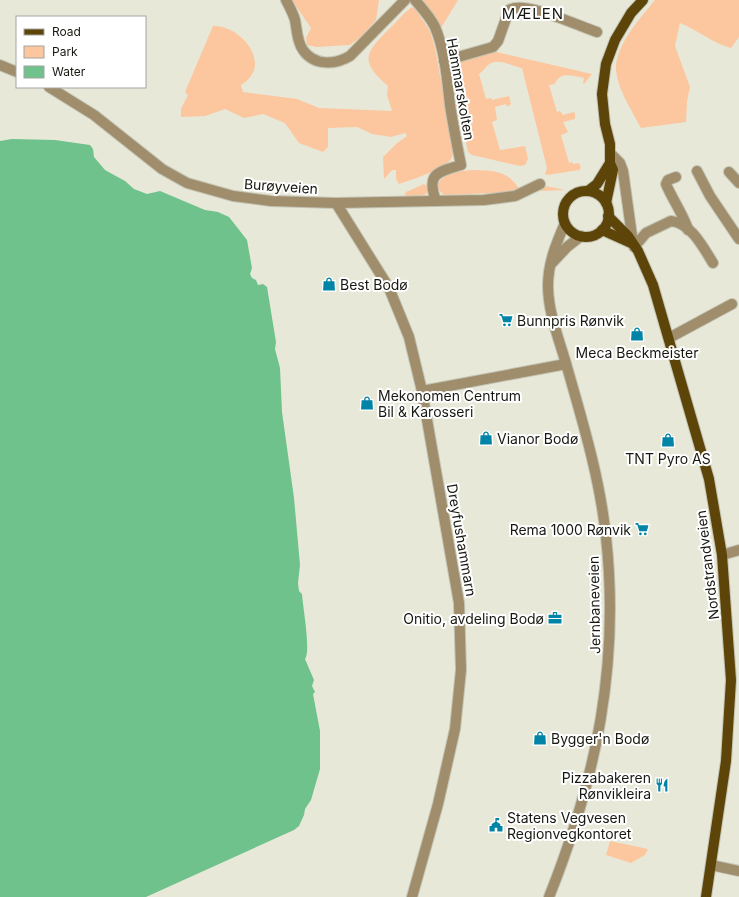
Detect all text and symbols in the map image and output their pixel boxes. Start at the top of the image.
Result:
district label: MÆLEN [502,4,564,23]
legend [16,16,146,88]
text: Road [52,24,81,39]
street label: Hammarskolten [444,37,478,141]
text: Park [52,44,78,59]
text: Water [52,64,86,79]
street label: Burøyveien [243,175,319,197]
shop icon: Best Bodø [321,276,337,292]
place label: Best Bodø [340,276,408,293]
supermarket icon: Bunnpris Rønvik [498,312,514,328]
place label: Bunnpris Rønvik [517,312,624,329]
shop icon: Meca Beckmeister [629,326,645,342]
place label: Meca Beckmeister [576,344,698,361]
place label: Mekonomen Centrum Bil & Karosseri [378,387,521,420]
shop icon: Mekonomen Centrum Bil & Karosseri [359,395,375,411]
shop icon: Vianor Bodø [478,430,494,446]
place label: Vianor Bodø [497,430,578,447]
shop icon: TNT Pyro AS [660,432,676,448]
place label: TNT Pyro AS [625,450,711,467]
street label: Dreyfushammarn [444,482,480,598]
street label: Nordstrandveien [692,509,722,621]
place label: Rema 1000 Rønvik [510,521,631,538]
supermarket icon: Rema 1000 Rønvik [634,521,650,537]
street label: Jernbaneveien [585,556,603,654]
place label: Onitio, avdeling Bodø [403,610,544,627]
office icon: Onitio, avdeling Bodø [547,610,563,626]
shop icon: Bygger'n Bodø [532,730,548,746]
place label: Bygger'n Bodø [551,730,649,747]
place label: Pizzabakeren Rønvikleira [562,769,651,802]
restaurant icon: Pizzabakeren Rønvikleira [654,777,670,793]
place label: Statens Vegvesen Regionvegkontoret [507,809,632,842]
public building icon: Statens Vegvesen Regionvegkontoret [488,817,504,833]

